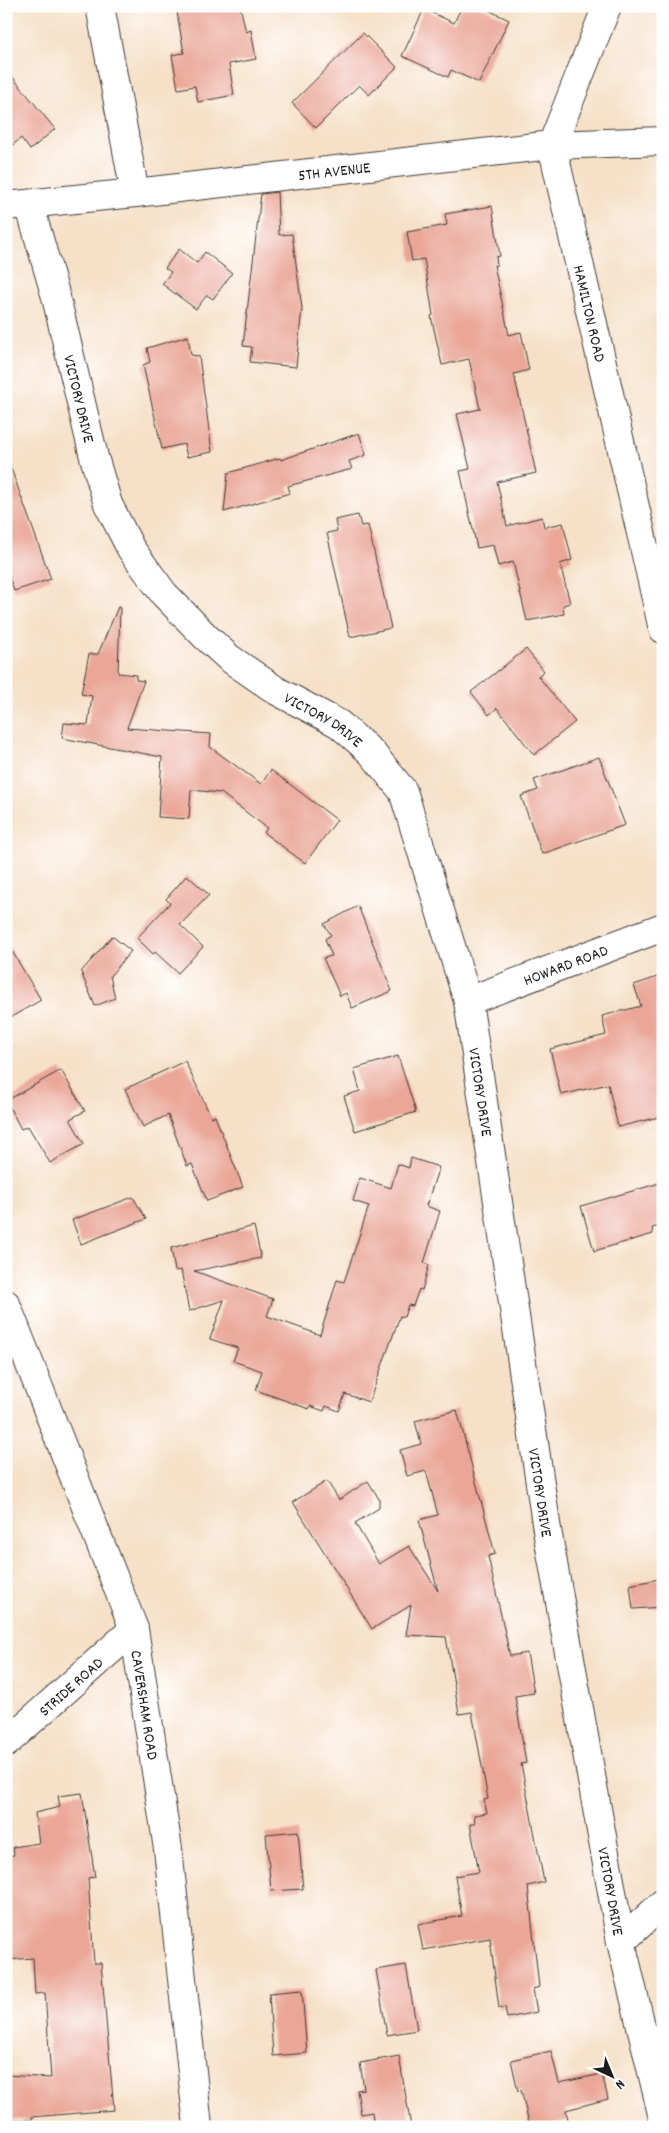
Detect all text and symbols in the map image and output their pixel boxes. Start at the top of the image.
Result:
street label: 5TH AVENUE [297,157,372,188]
street label: HAMILTON ROAD [566,263,610,365]
street label: VICTORY DRIVE [56,353,99,446]
street label: VICTORY DRIVE [279,688,368,754]
street label: HOWARD ROAD [520,940,612,993]
street label: VICTORY DRIVE [461,1046,497,1139]
street label: VICTORY DRIVE [521,1447,557,1540]
street label: CAVERSHAM ROAD [123,1649,163,1762]
street label: STRIDE ROAD [35,1653,109,1723]
street label: VICTORY DRIVE [590,1846,629,1938]
north arrow [586,2050,636,2100]
text: N [610,2074,629,2094]

